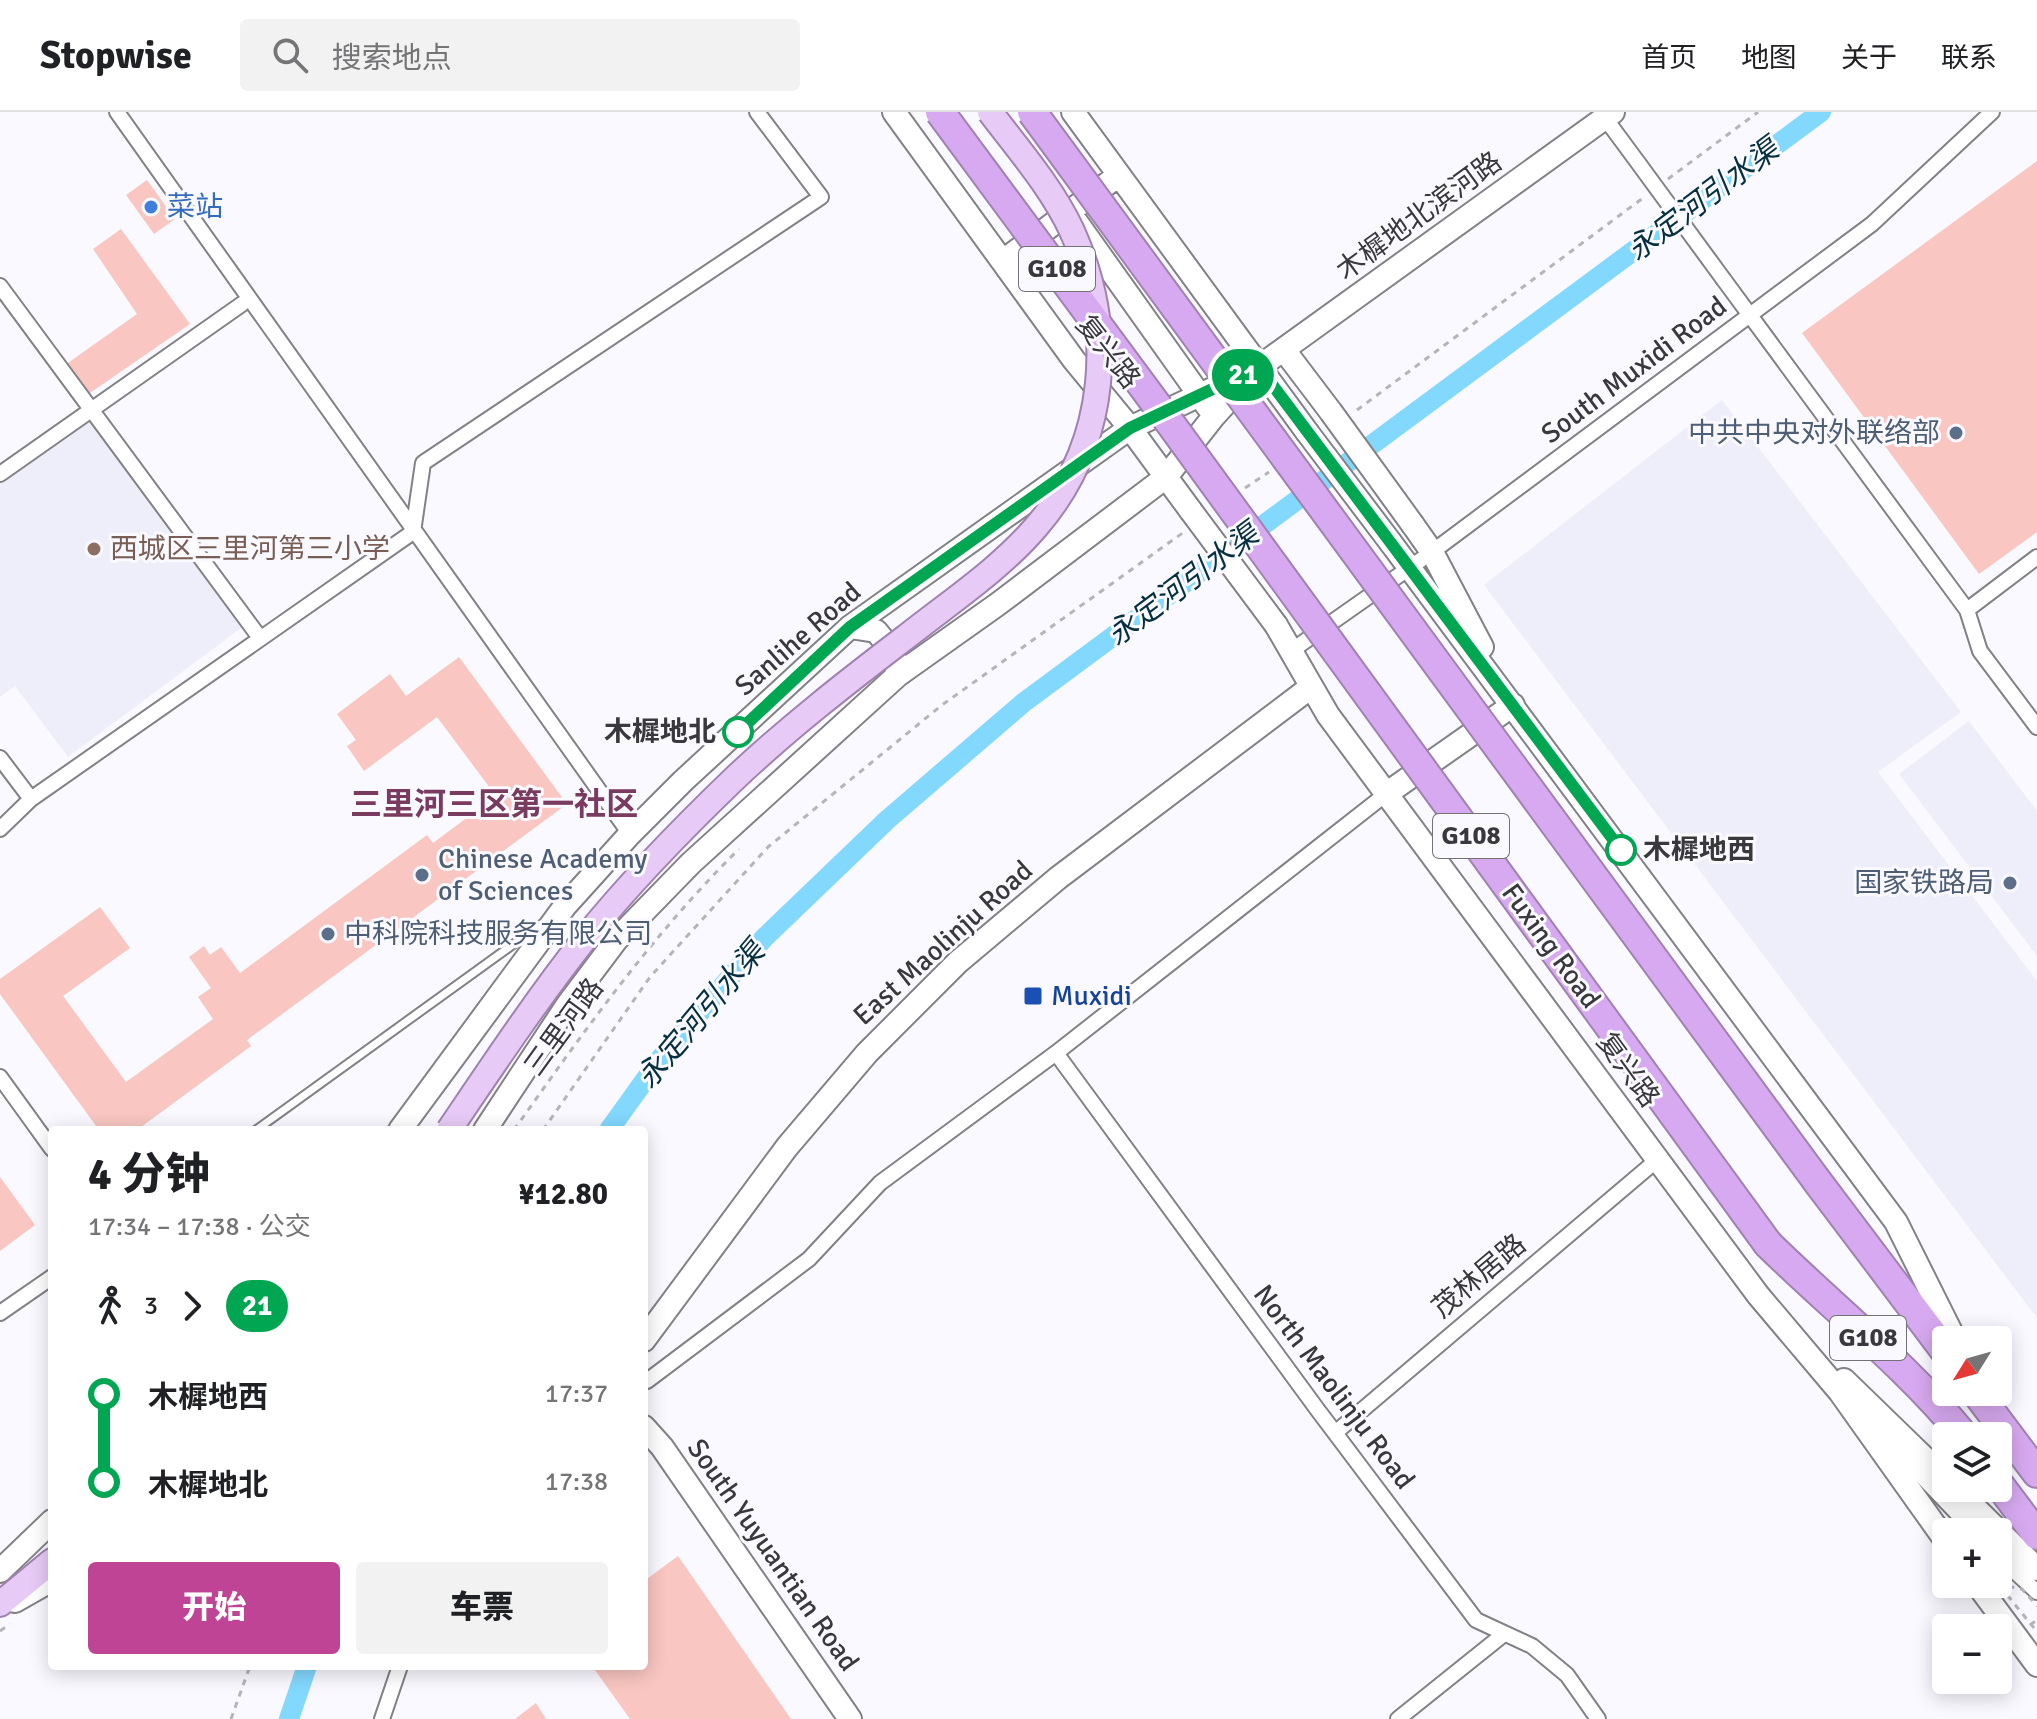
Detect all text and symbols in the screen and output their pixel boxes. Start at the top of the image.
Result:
search box [240,19,800,91]
text: Stopwise [40,32,192,79]
icon: search [268,33,312,77]
text: 搜索地点 [332,40,452,77]
text: 首页 [1641,41,1697,75]
text: 地图 [1741,41,1797,75]
text: 关于 [1841,41,1897,75]
text: 联系 [1941,41,1997,75]
water label: 永定河引水渠 [1620,129,1789,269]
street label: 木樨地北滨河路 [1330,145,1508,287]
place label: 菜站 [167,190,223,224]
marker: 菜站 [142,198,160,216]
road number: G108 [1019,247,1095,291]
street label: South Muxidi Road [1534,289,1734,451]
street label: 复兴路 [1069,308,1147,396]
line badge: 21 [1207,349,1279,401]
text: 21 [1228,358,1258,392]
place label: 中共中央对外联络部 [1688,416,1940,450]
marker: 中共中央对外联络部 [1947,424,1965,442]
water label: 永定河引水渠 [1100,514,1269,654]
place label: 西城区三里河第三小学 [110,532,390,566]
marker: 西城区三里河第三小学 [85,540,103,558]
street label: Sanlihe Road [728,575,868,703]
place label: 木樨地北 [604,715,716,749]
marker: 木樨地北 [723,717,753,747]
district label: 三里河三区第一社区 [350,785,638,824]
road number: G108 [1433,814,1509,858]
place label: 木樨地西 [1643,833,1755,867]
marker: 木樨地西 [1606,835,1636,865]
place label: Chinese Academy of Sciences [438,842,647,908]
street label: East Maolinju Road [846,854,1040,1032]
marker: Chinese Academy of Sciences [413,866,431,884]
place label: 国家铁路局 [1854,866,1994,900]
marker: 国家铁路局 [2001,874,2019,892]
street label: Fuxing Road [1494,877,1608,1015]
place label: 中科院科技服务有限公司 [344,917,652,951]
marker: 中科院科技服务有限公司 [319,925,337,943]
water label: 永定河引水渠 [629,931,776,1096]
street label: 三里河路 [517,972,611,1082]
place label: Muxidi [1051,979,1132,1013]
marker: Muxidi [1022,985,1044,1007]
street label: 复兴路 [1590,1026,1666,1114]
text: 4 分钟 [88,1148,209,1202]
text: ¥12.80 [518,1176,608,1213]
text: 17:34 – 17:38 · 公交 [88,1211,311,1243]
street label: 茂林居路 [1425,1227,1533,1325]
street label: North Maolinju Road [1246,1278,1422,1496]
icon: walk [88,1284,132,1328]
icon: forward [170,1284,214,1328]
text: 21 [242,1289,272,1323]
text: 3 [144,1290,158,1322]
road number: G108 [1830,1316,1906,1360]
north arrow [1932,1326,2012,1406]
map controls [1932,1326,2012,1694]
text: 17:37 [545,1378,608,1410]
text: 木樨地西 [148,1379,268,1416]
button: layers [1932,1422,2012,1502]
street label: South Yuyuantian Road [680,1432,866,1678]
text: 17:38 [545,1466,608,1498]
text: 木樨地北 [148,1467,268,1504]
button: + [1932,1518,2012,1598]
button: 开始 [88,1562,340,1654]
button: 车票 [356,1562,608,1654]
button: − [1932,1614,2012,1694]

